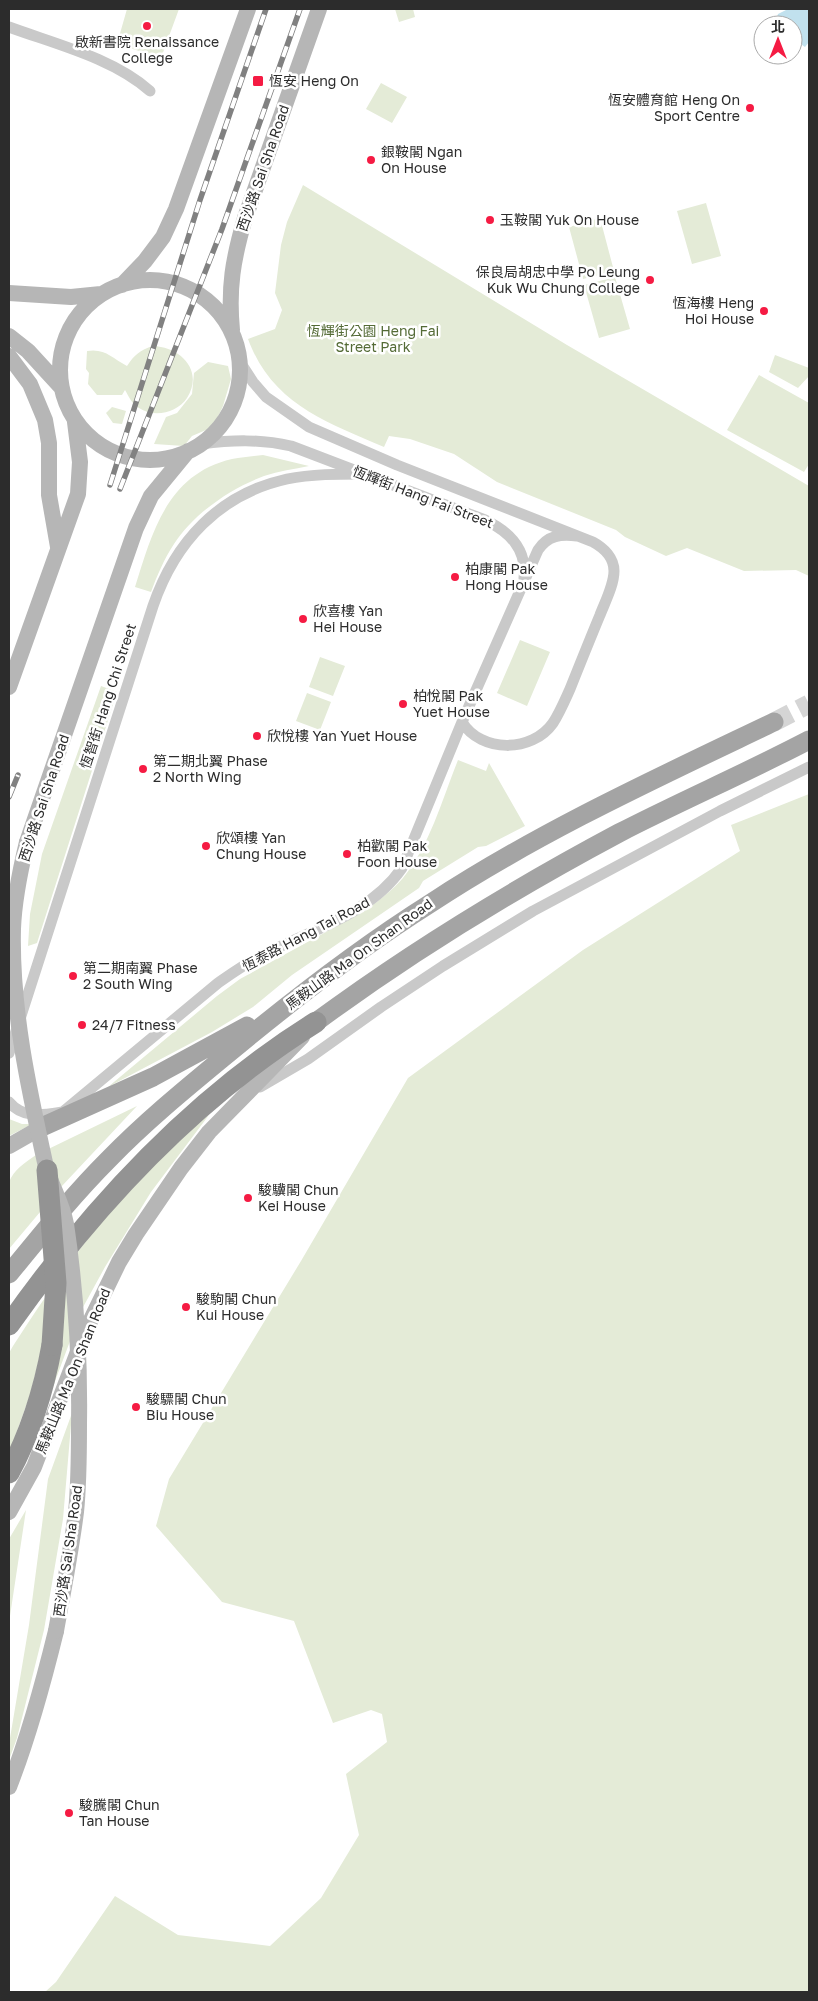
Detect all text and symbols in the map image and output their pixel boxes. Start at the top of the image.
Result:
north arrow [753,15,803,65]
text: 北 [771,18,785,35]
marker: 啟新書院 Renaissance College [141,20,153,32]
place label: 啟新書院 Renaissance College [75,33,219,66]
place label: 恆安 Heng On [269,72,359,89]
marker: 恆安 Heng On [251,74,265,88]
place label: 恆安體育館 Heng On Sport Centre [608,91,740,124]
street label: 西沙路 Sai Sha Road [233,102,292,233]
marker: 恆安體育館 Heng On Sport Centre [744,102,756,114]
place label: 銀鞍閣 Ngan On House [381,143,462,176]
marker: 銀鞍閣 Ngan On House [365,154,377,166]
place label: 玉鞍閣 Yuk On House [500,211,639,228]
marker: 玉鞍閣 Yuk On House [484,214,496,226]
place label: 保良局胡忠中學 Po Leung Kuk Wu Chung College [476,263,640,296]
marker: 保良局胡忠中學 Po Leung Kuk Wu Chung College [644,274,656,286]
place label: 恆海樓 Heng Hoi House [673,294,754,327]
marker: 恆海樓 Heng Hoi House [758,305,770,317]
park label: 恆輝街公園 Heng Fai Street Park [307,322,439,355]
street label: 恆輝街 Hang Fai Street [350,462,496,531]
place label: 柏康閣 Pak Hong House [465,560,548,593]
marker: 柏康閣 Pak Hong House [449,571,461,583]
place label: 欣喜樓 Yan Hei House [313,602,383,635]
marker: 欣喜樓 Yan Hei House [297,613,309,625]
street label: 恆智街 Hang Chi Street [76,621,139,771]
place label: 柏悅閣 Pak Yuet House [413,687,490,720]
marker: 柏悅閣 Pak Yuet House [397,698,409,710]
place label: 欣悅樓 Yan Yuet House [267,727,417,744]
marker: 欣悅樓 Yan Yuet House [251,730,263,742]
street label: 西沙路 Sai Sha Road [15,732,72,864]
place label: 第二期北翼 Phase 2 North Wing [153,752,268,785]
marker: 第二期北翼 Phase 2 North Wing [137,763,149,775]
place label: 欣頌樓 Yan Chung House [216,829,306,862]
place label: 柏歡閣 Pak Foon House [357,837,437,870]
marker: 欣頌樓 Yan Chung House [200,840,212,852]
marker: 柏歡閣 Pak Foon House [341,848,353,860]
street label: 恆泰路 Hang Tai Road [239,893,372,974]
street label: 馬鞍山路 Ma On Shan Road [282,895,435,1013]
place label: 第二期南翼 Phase 2 South Wing [83,959,198,992]
marker: 第二期南翼 Phase 2 South Wing [67,970,79,982]
place label: 24/7 Fitness [92,1016,176,1033]
marker: 24/7 Fitness [76,1019,88,1031]
place label: 駿驥閣 Chun Kei House [258,1181,339,1214]
marker: 駿驥閣 Chun Kei House [242,1192,254,1204]
street label: 馬鞍山路 Ma On Shan Road [31,1285,114,1456]
place label: 駿駒閣 Chun Kui House [196,1290,277,1323]
marker: 駿駒閣 Chun Kui House [180,1301,192,1313]
place label: 駿驃閣 Chun Biu House [146,1390,227,1423]
marker: 駿驃閣 Chun Biu House [130,1401,142,1413]
street label: 西沙路 Sai Sha Road [50,1484,85,1618]
place label: 駿騰閣 Chun Tan House [79,1796,160,1829]
marker: 駿騰閣 Chun Tan House [63,1807,75,1819]

